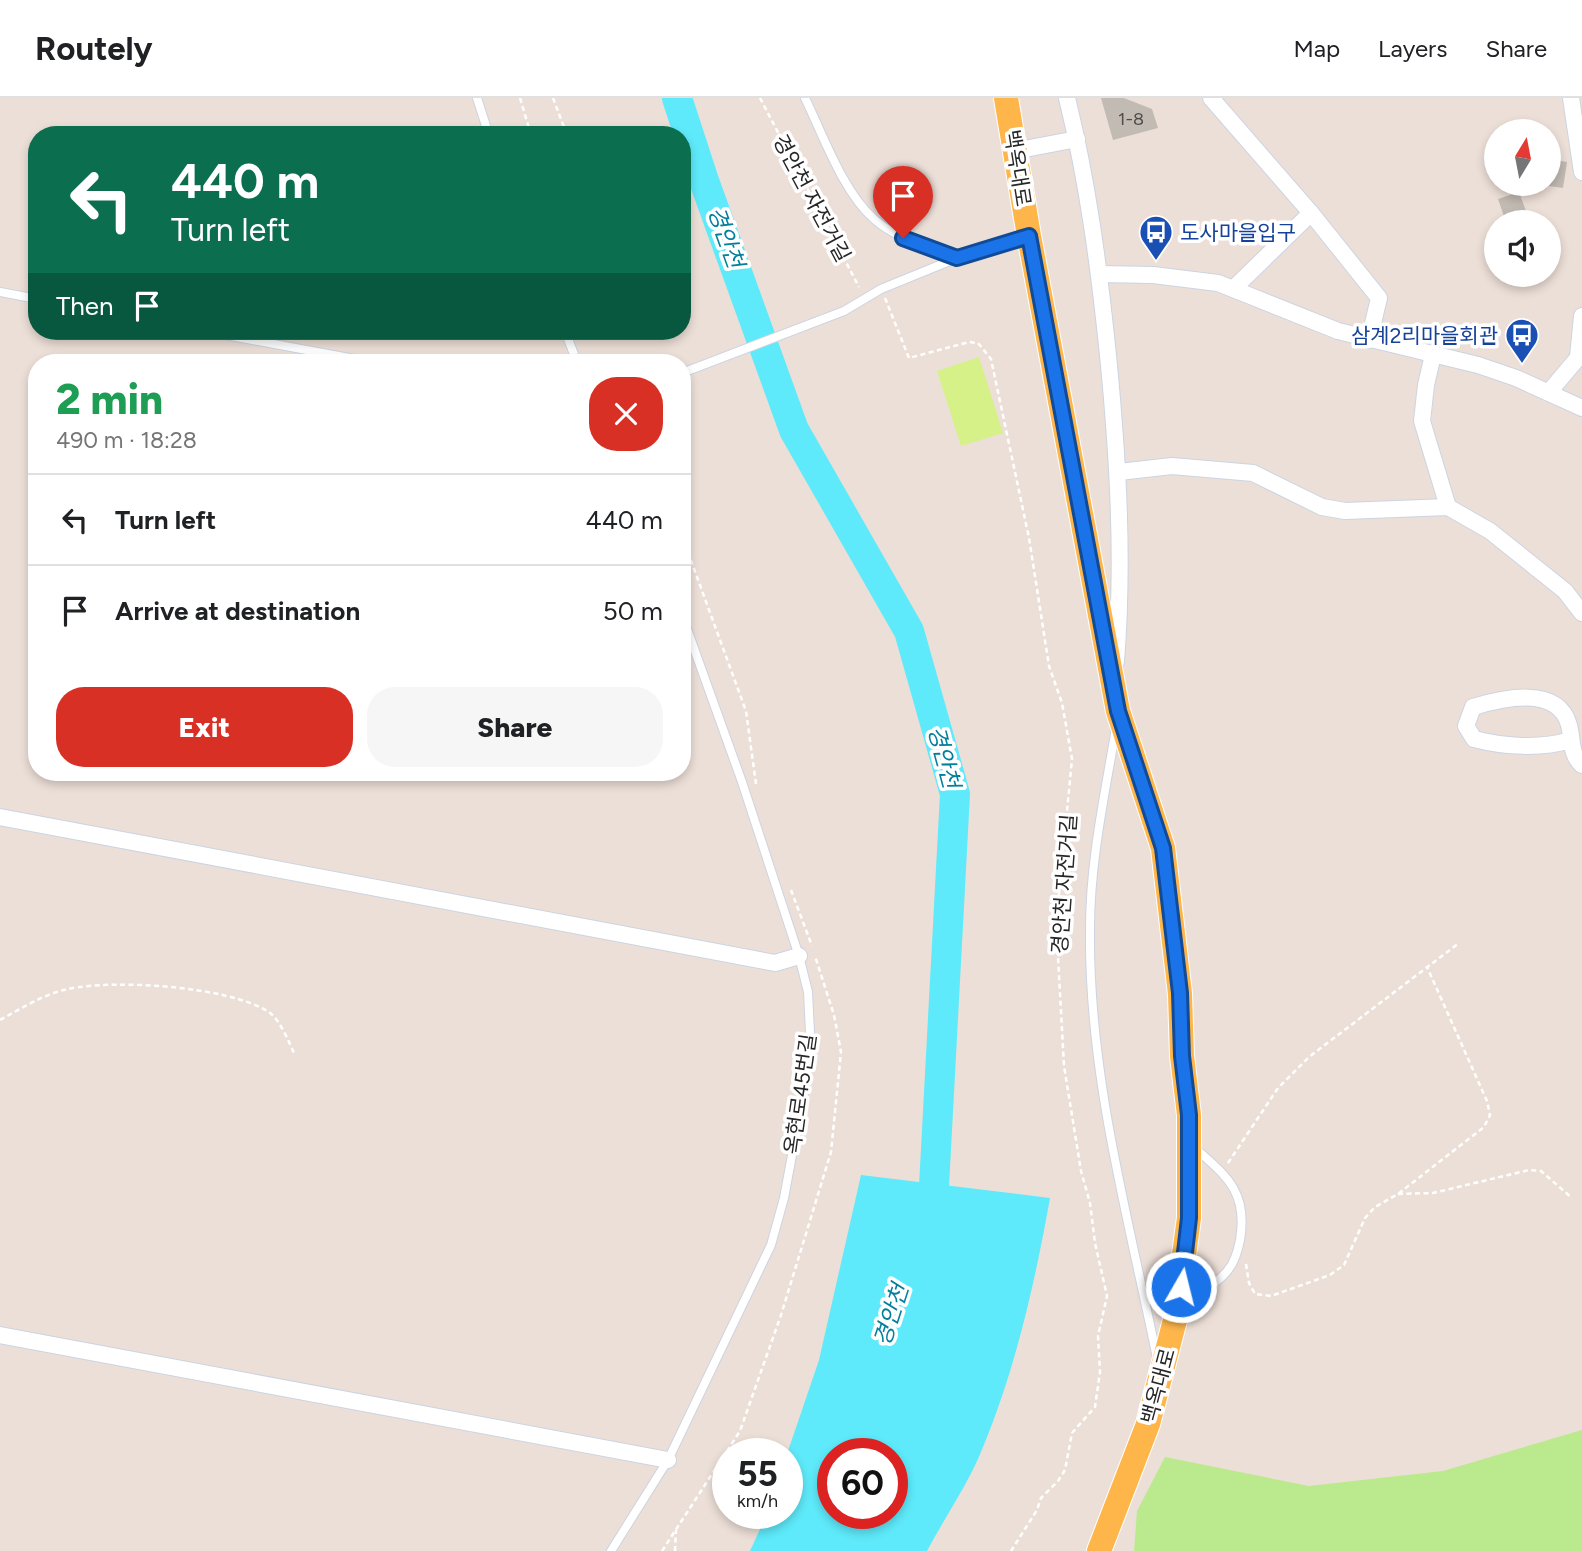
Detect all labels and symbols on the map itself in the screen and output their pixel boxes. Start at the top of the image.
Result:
house number: 1-8 [1118,108,1144,130]
north arrow [1484,119,1561,196]
street label: 백옥대로 [1000,128,1036,208]
street label: 경안천 자전거길 [768,130,856,266]
pin [873,166,933,238]
water label: 경안천 [702,202,751,274]
bus stop icon: 도사마을입구 [1137,213,1175,262]
place label: 도사마을입구 [1180,220,1296,245]
bus stop icon: 삼계2리마을회관 [1503,316,1541,365]
place label: 삼계2리마을회관 [1351,323,1498,348]
water label: 경안천 [922,723,966,794]
street label: 경안천 자전거길 [1047,813,1081,955]
street label: 옥현로45번길 [779,1032,821,1156]
position arrow [1144,1250,1218,1324]
water label: 경안천 [868,1278,915,1350]
street label: 백옥대로 [1136,1345,1180,1427]
speed limit sign: 60 [817,1438,908,1529]

